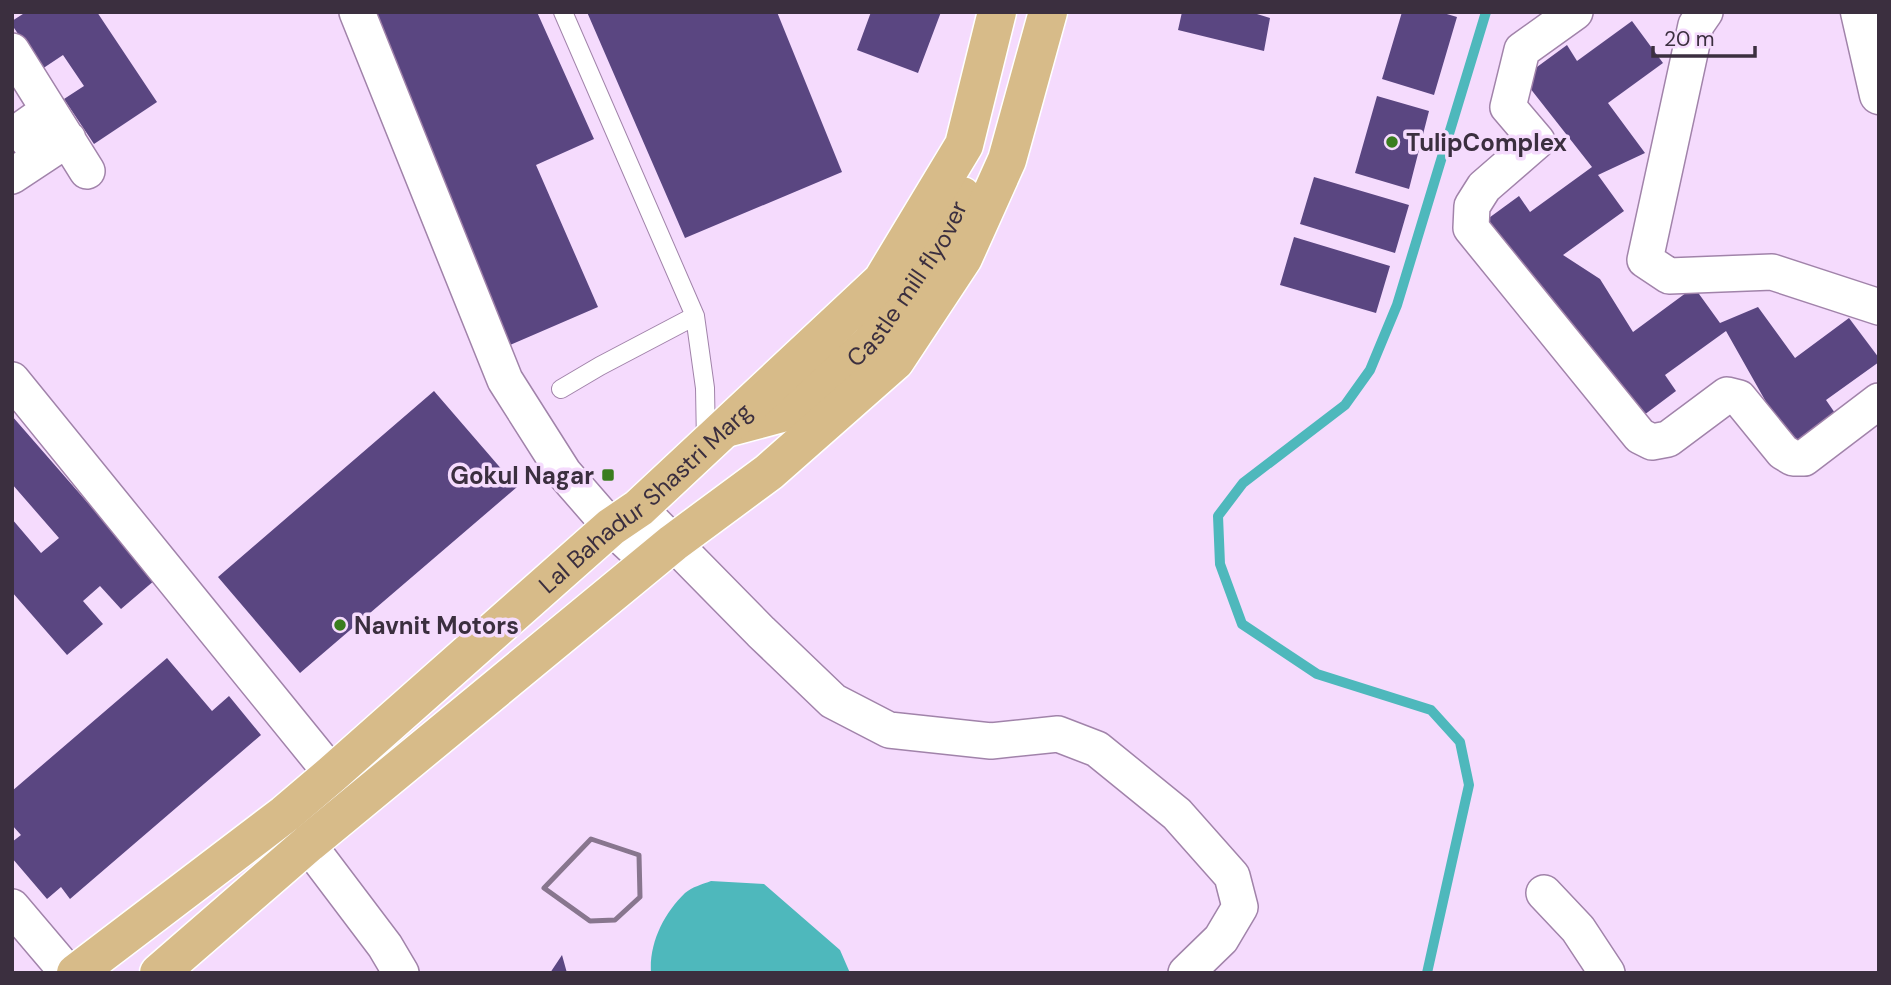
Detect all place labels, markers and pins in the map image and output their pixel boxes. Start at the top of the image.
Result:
place label: TulipComplex [1406,127,1567,158]
marker: TulipComplex [1384,134,1400,150]
place label: Gokul Nagar [450,460,594,491]
marker: Gokul Nagar [600,467,616,483]
place label: Navnit Motors [354,610,519,641]
marker: Navnit Motors [332,617,348,633]

